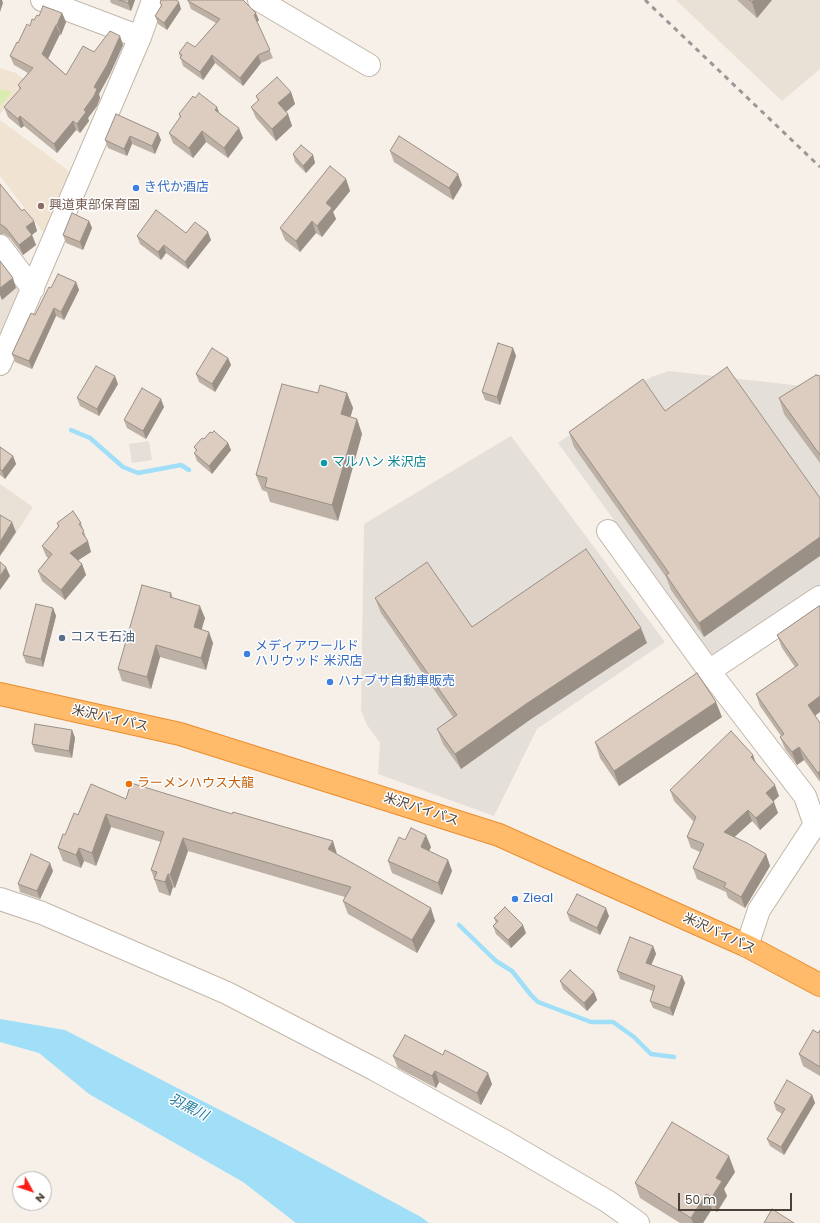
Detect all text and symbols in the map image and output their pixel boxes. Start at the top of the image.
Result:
place label: き代か酒店 [144,180,209,196]
marker: き代か酒店 [131,183,141,193]
place label: 興道東部保育園 [49,198,140,214]
marker: 興道東部保育園 [36,201,46,211]
place label: マルハン 米沢店 [332,455,426,471]
marker: マルハン 米沢店 [319,458,329,468]
place label: コスモ石油 [70,630,135,646]
marker: コスモ石油 [57,633,67,643]
place label: メディアワールド ハリウッド 米沢店 [255,639,362,670]
marker: メディアワールド ハリウッド 米沢店 [242,649,252,659]
place label: ハナブサ自動車販売 [338,674,455,690]
marker: ハナブサ自動車販売 [325,677,335,687]
street label: 米沢バイパス [70,703,150,735]
place label: ラーメンハウス大龍 [137,776,254,792]
marker: ラーメンハウス大龍 [124,779,134,789]
street label: 米沢バイパス [381,791,461,829]
place label: Zieal [523,891,553,907]
marker: Zieal [510,894,520,904]
street label: 米沢バイパス [680,910,758,958]
water label: 羽黒川 [165,1091,211,1125]
north arrow [12,1171,52,1211]
scale bar [680,1185,794,1211]
text: N [32,1190,49,1206]
text: 50 m [685,1191,716,1208]

